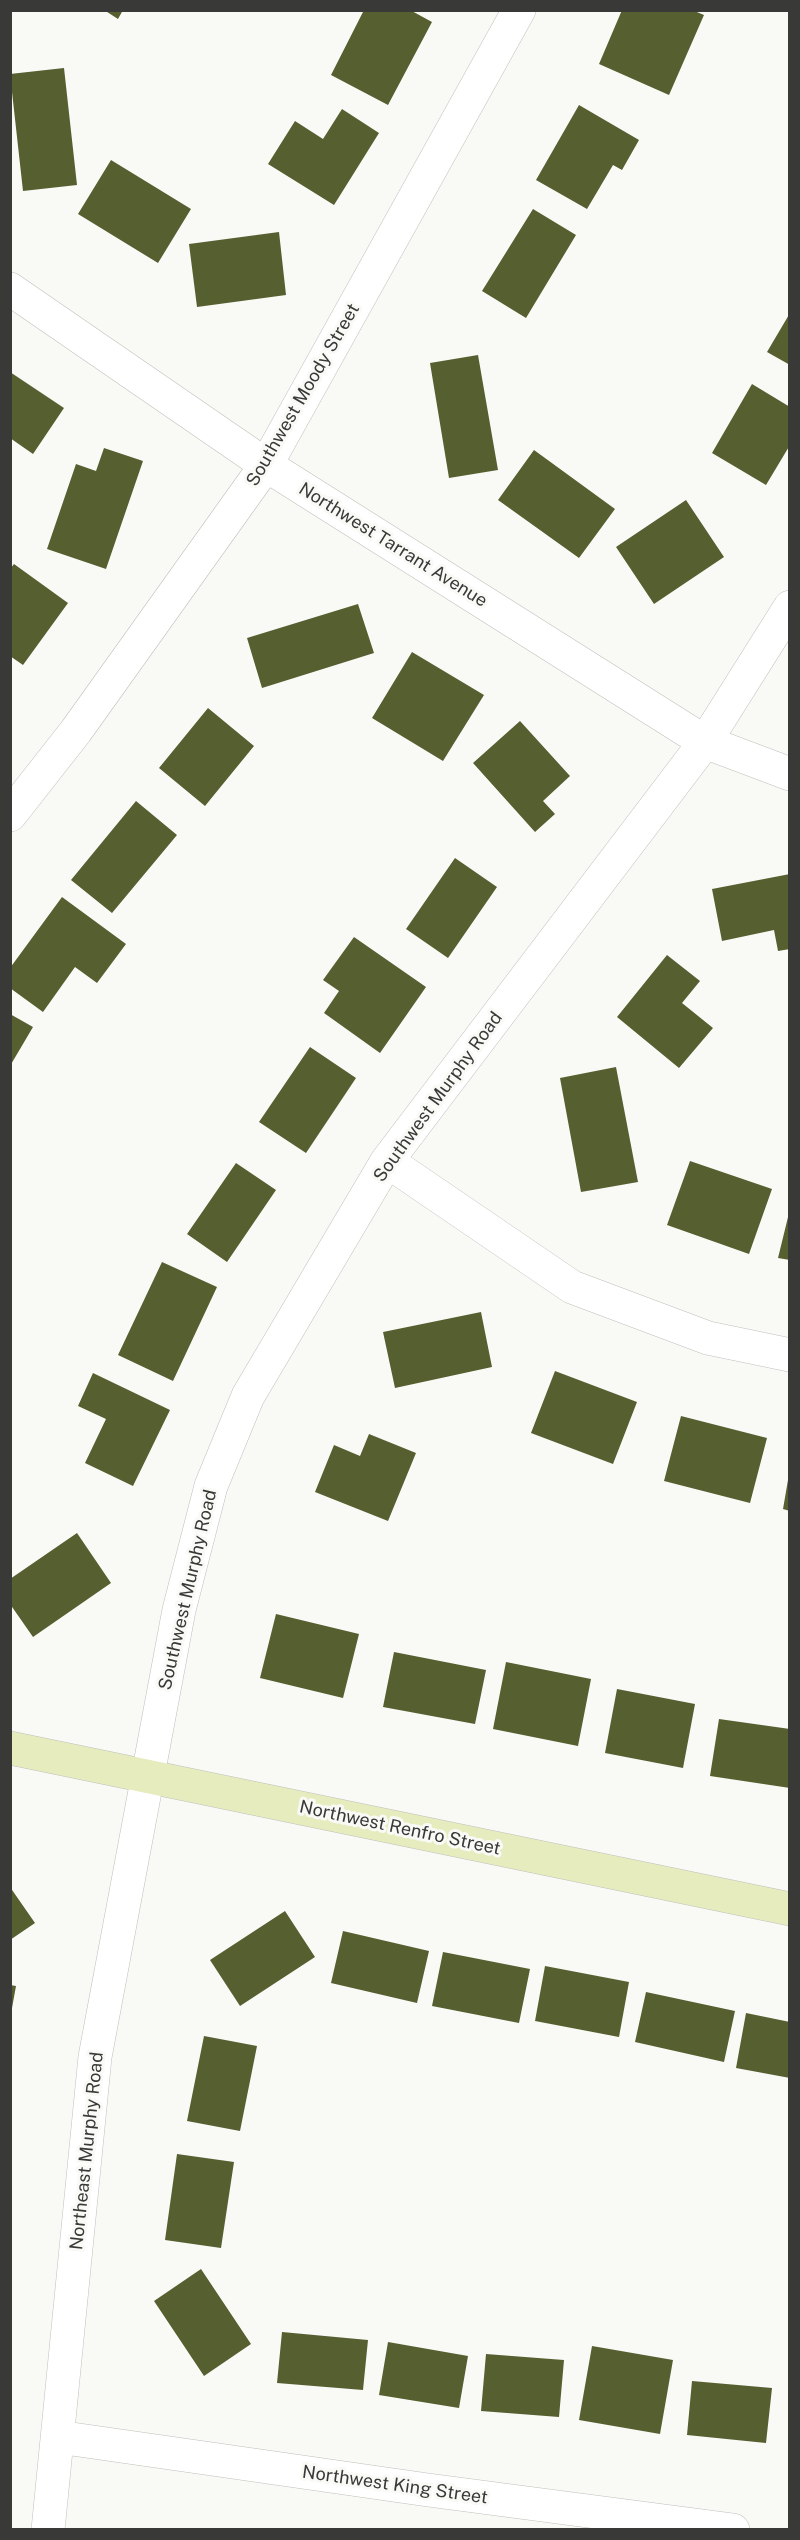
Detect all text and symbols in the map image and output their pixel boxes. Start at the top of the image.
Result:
street label: Southwest Moody Street [242,300,364,490]
street label: Northwest Tarrant Avenue [295,478,491,612]
street label: Southwest Murphy Road [369,1008,507,1186]
street label: Southwest Murphy Road [154,1488,222,1692]
street label: Northwest Renfro Street [297,1796,503,1860]
street label: Northeast Murphy Road [66,2051,108,2251]
street label: Northwest King Street [301,2461,489,2509]

